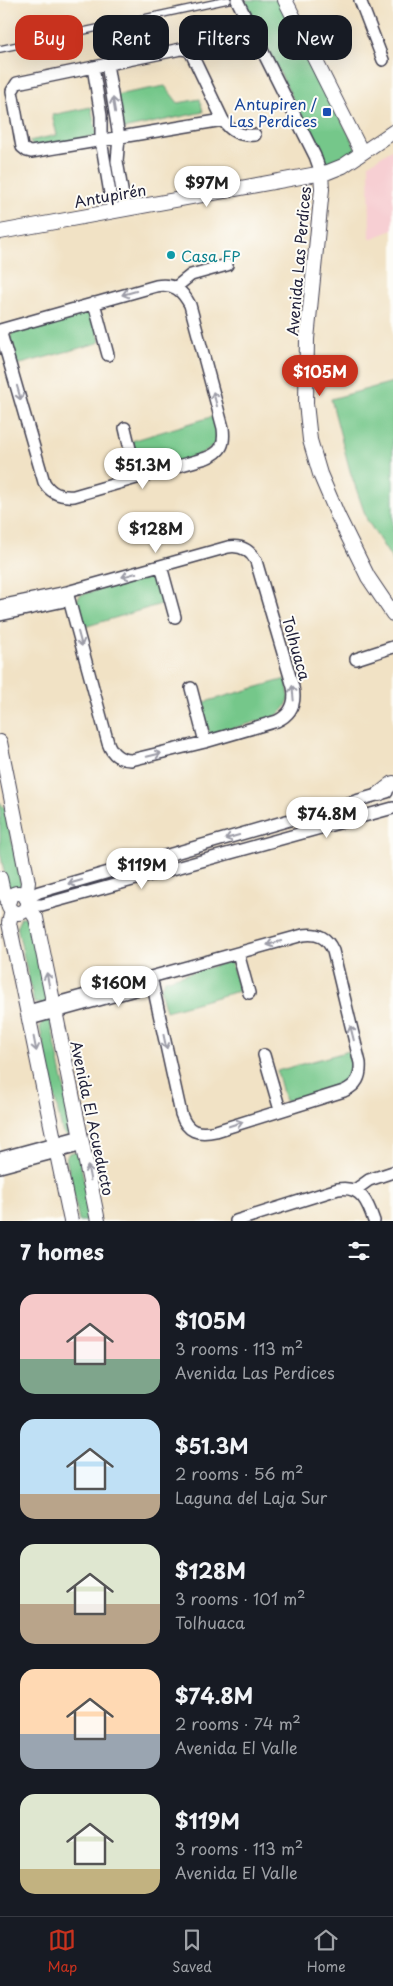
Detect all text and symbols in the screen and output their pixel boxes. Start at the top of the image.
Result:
chip: Buy [15,15,83,60]
chip: Rent [93,15,169,60]
chip: Filters [179,15,268,60]
chip: New [278,15,352,60]
place label: Antupiren / Las Perdices [229,92,318,132]
one-way arrow [108,98,118,114]
marker: Antupiren / Las Perdices [321,106,333,118]
pin: $97M [177,166,237,208]
text: $97M [185,170,229,194]
street label: Antupirén [72,177,148,213]
street label: Avenida Las Perdices [280,185,316,337]
place label: Casa FP [181,244,241,267]
marker: Casa FP [165,249,177,261]
one-way arrow [121,289,137,299]
pin: $105M [285,354,355,397]
text: $105M [293,359,347,383]
one-way arrow [14,385,24,401]
one-way arrow [210,391,219,407]
pin: $51.3M [102,448,184,490]
text: $51.3M [115,452,171,476]
pin: $128M [121,512,191,554]
text: $128M [129,516,183,540]
one-way arrow [121,571,137,581]
street label: Tolhuaca [277,613,317,683]
one-way arrow [75,631,85,647]
one-way arrow [288,686,298,702]
one-way arrow [145,749,161,759]
pin: $74.8M [286,796,368,839]
text: $74.8M [297,801,357,825]
one-way arrow [224,832,240,842]
pin: $119M [107,848,177,890]
text: $119M [117,852,167,876]
one-way arrow [68,877,84,887]
one-way arrow [267,939,283,948]
pin: $160M [84,966,154,1008]
text: $160M [91,970,147,994]
one-way arrow [43,972,52,988]
one-way arrow [347,1025,357,1041]
one-way arrow [161,1033,170,1049]
one-way arrow [30,1035,40,1051]
street label: Avenida El Acueducto [65,1038,121,1198]
one-way arrow [228,1119,244,1128]
one-way arrow [84,1166,93,1182]
text: 7 homes [20,1235,104,1267]
icon: filters [345,1237,373,1265]
text: $105M [175,1304,246,1336]
icon: home [60,1314,120,1374]
text: 3 rooms · 113 m² [175,1336,303,1360]
text: Avenida Las Perdices [175,1360,335,1384]
text: $51.3M [175,1429,249,1461]
icon: home [60,1439,120,1499]
text: 2 rooms · 56 m² [175,1461,304,1485]
text: Laguna del Laja Sur [175,1485,327,1509]
text: $128M [175,1554,246,1586]
icon: home [60,1564,120,1624]
text: 3 rooms · 101 m² [175,1586,306,1610]
text: Tolhuaca [175,1610,245,1634]
text: $74.8M [175,1679,253,1711]
icon: home [60,1689,120,1749]
text: 2 rooms · 74 m² [175,1711,301,1735]
text: Avenida El Valle [175,1735,298,1759]
text: $119M [175,1804,240,1836]
icon: home [60,1814,120,1874]
text: 3 rooms · 113 m² [175,1836,303,1860]
text: Avenida El Valle [175,1860,298,1884]
tab: Map [47,1926,77,1977]
tab: Saved [172,1926,212,1977]
tab: Home [307,1926,346,1977]

